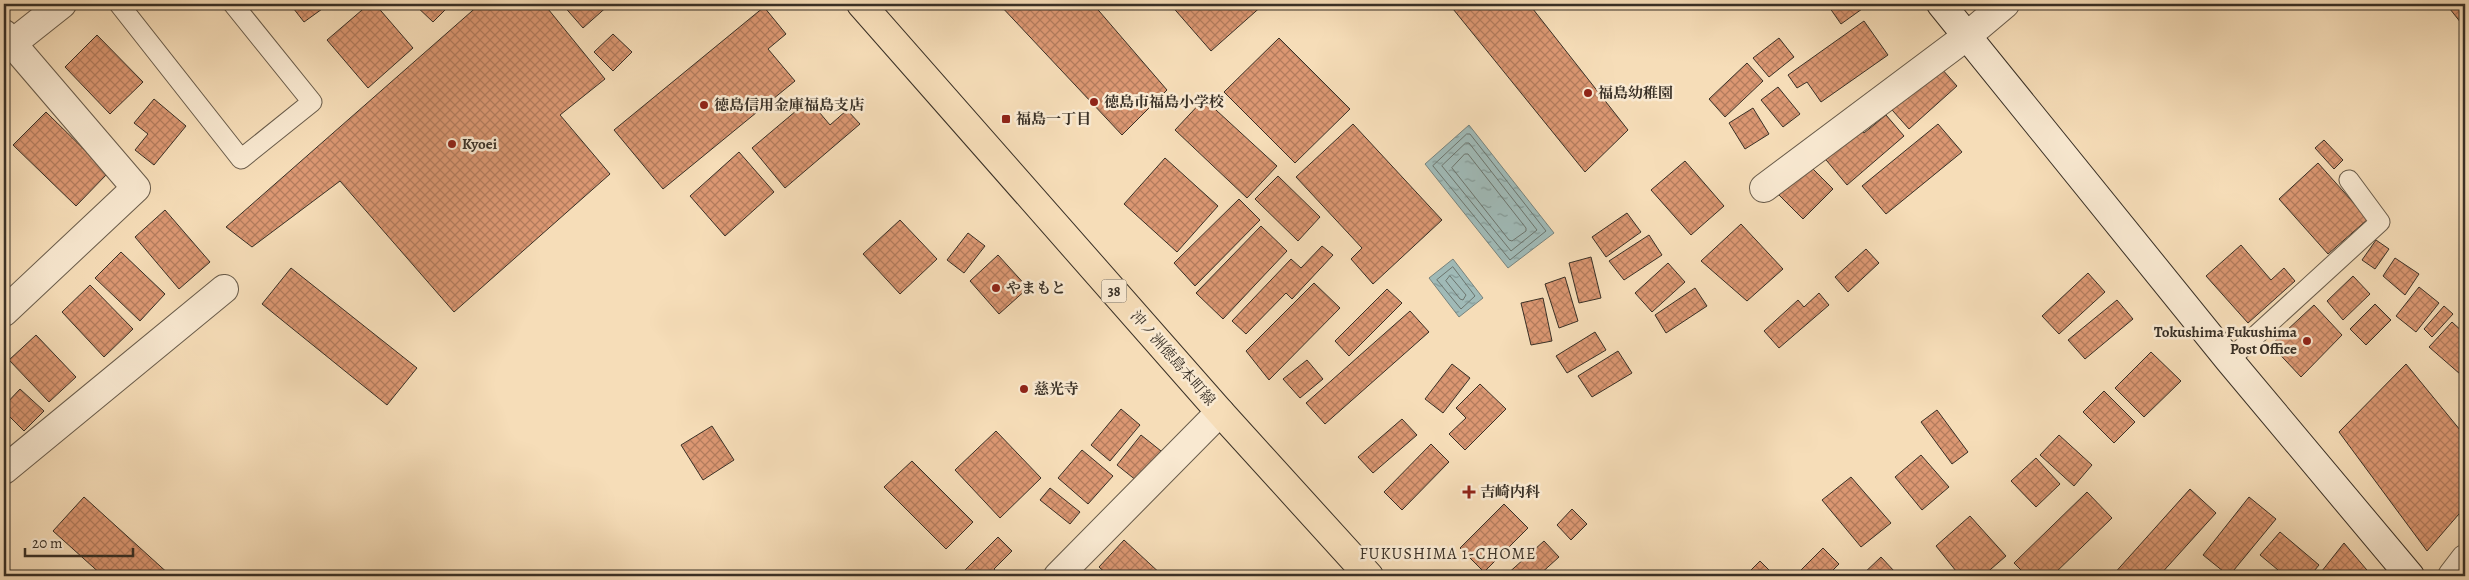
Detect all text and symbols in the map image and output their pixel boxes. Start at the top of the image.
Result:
place label: 福島幼稚園 [1598,83,1673,103]
marker: 福島幼稚園 [1582,87,1594,99]
place label: 徳島市福島小学校 [1104,92,1224,112]
place label: 徳島信用金庫福島支店 [714,95,864,115]
marker: 徳島市福島小学校 [1088,96,1100,108]
marker: 徳島信用金庫福島支店 [698,99,710,111]
place label: 福島一丁目 [1016,109,1091,129]
marker: 福島一丁目 [1000,113,1012,125]
place label: Kyoei [462,134,498,154]
marker: Kyoei [446,138,458,150]
place label: やまもと [1006,278,1066,298]
road number: 38 [1102,280,1126,302]
marker: やまもと [990,282,1002,294]
street label: 沖ノ洲徳島本町線 [1126,306,1220,410]
place label: Tokushima Fukushima Post Office [2154,322,2298,359]
marker: Tokushima Fukushima Post Office [2301,335,2313,347]
place label: 慈光寺 [1034,379,1079,399]
marker: 慈光寺 [1018,383,1030,395]
place label: 吉崎内科 [1480,482,1540,502]
marker: 吉崎内科 [1462,485,1476,499]
scale bar [25,525,132,557]
text: 20 m [32,533,63,553]
district label: FUKUSHIMA 1-CHOME [1359,543,1537,565]

